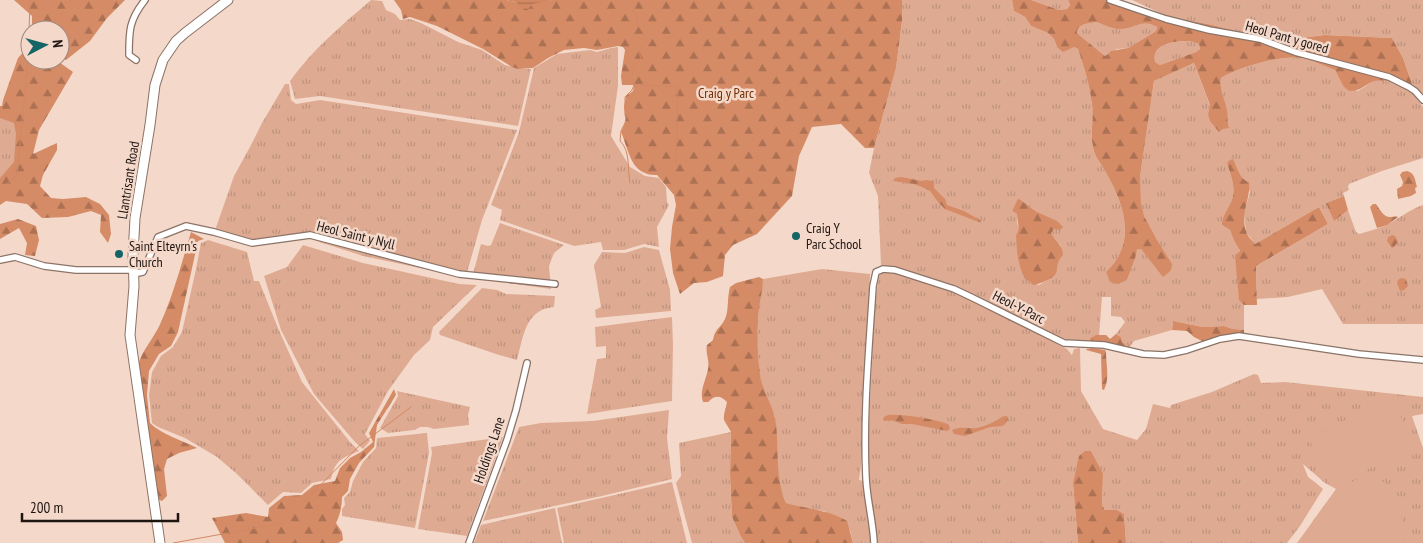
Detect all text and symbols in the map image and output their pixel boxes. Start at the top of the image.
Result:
street label: Heol Pant y gored [1243,17,1331,57]
north arrow [20,20,70,70]
text: N [49,39,67,48]
park label: Craig y Parc [698,84,754,102]
street label: Llantrisant Road [113,140,143,220]
street label: Heol Saint y Nyll [315,217,398,254]
place label: Craig Y Parc School [806,219,862,253]
marker: Craig Y Parc School [790,230,802,242]
place label: Saint Elteyrn's Church [129,237,197,271]
marker: Saint Elteyrn's Church [113,248,125,260]
street label: Heol-Y-Parc [990,286,1048,328]
street label: Holdings Lane [469,414,509,486]
scale bar [22,490,179,522]
text: 200 m [30,498,63,517]

